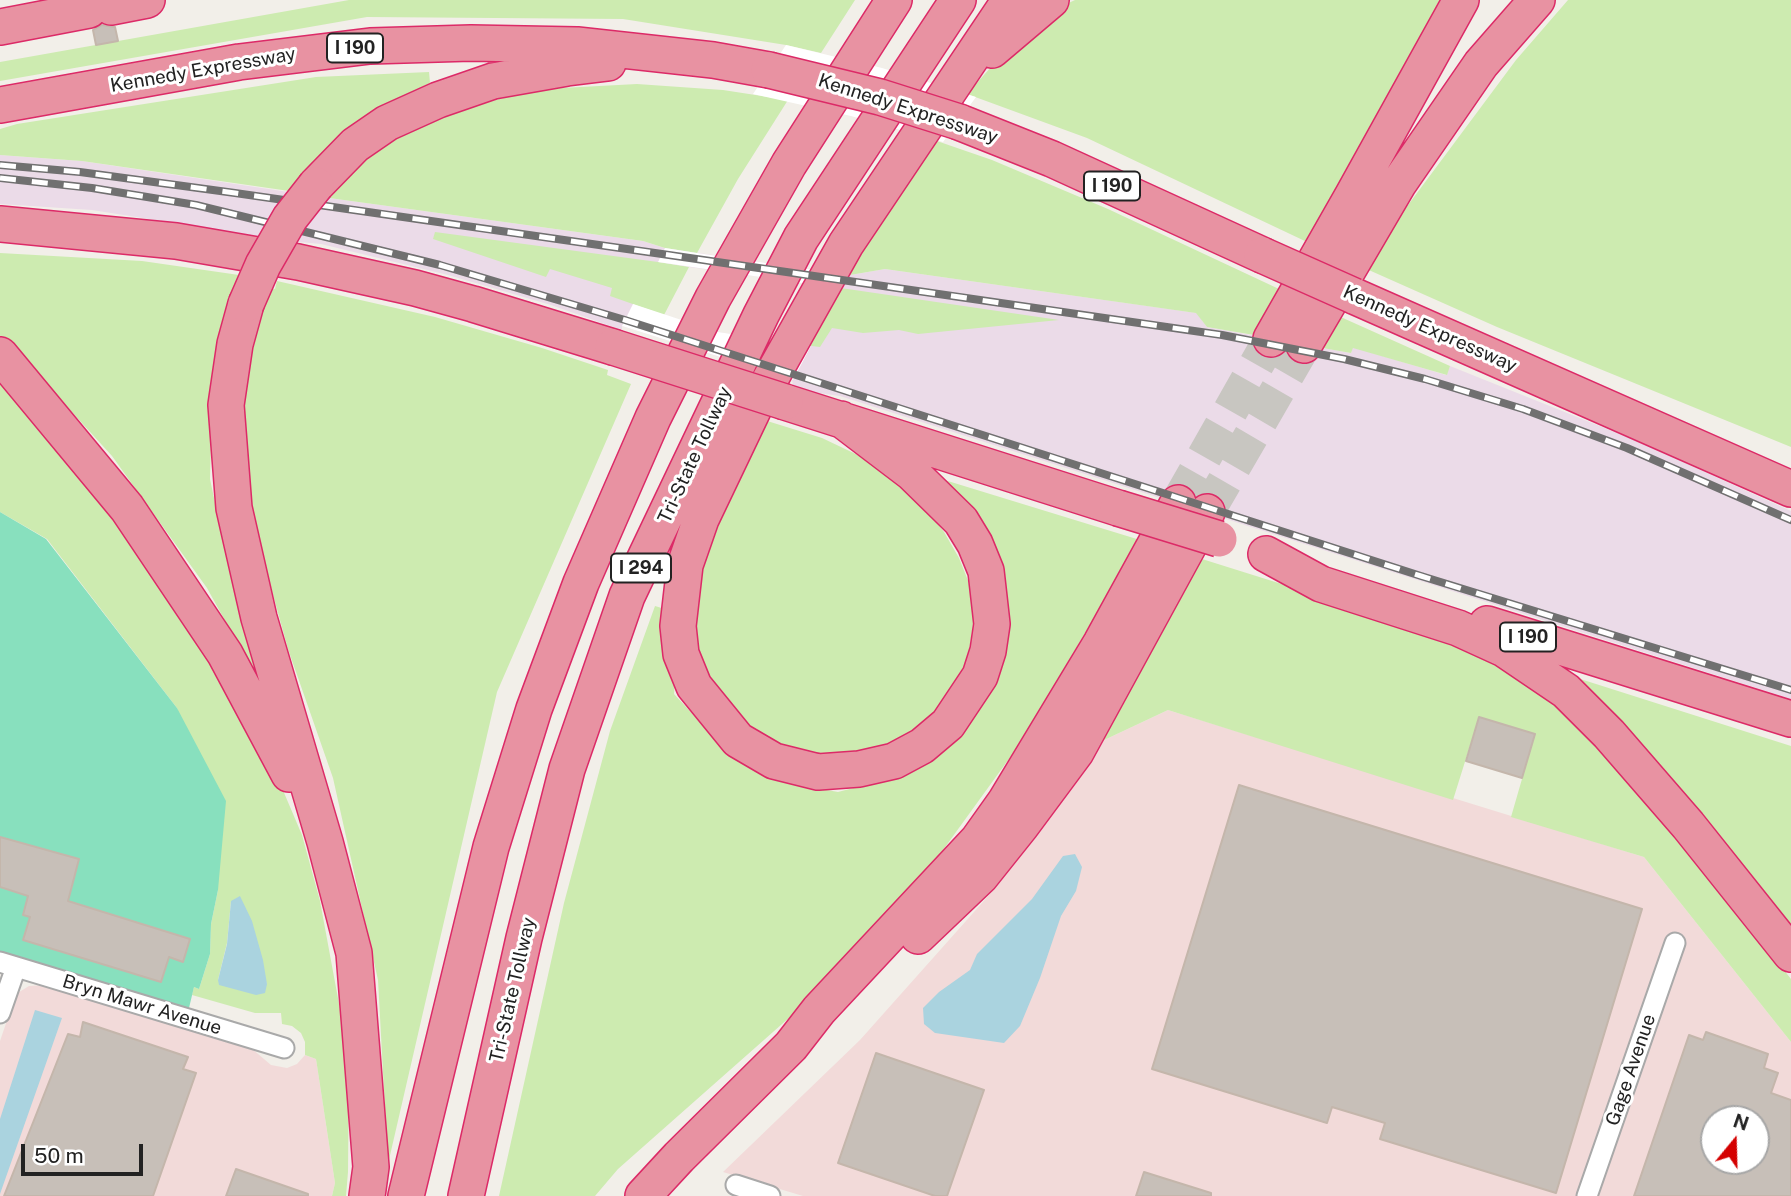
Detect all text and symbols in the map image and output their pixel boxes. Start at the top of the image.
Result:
road number: I 190 [327,33,383,62]
street label: Kennedy Expressway [109,42,297,98]
street label: Kennedy Expressway [815,69,1001,149]
road number: I 190 [1084,172,1140,201]
street label: Kennedy Expressway [1340,280,1520,378]
street label: Tri-State Tollway [653,383,737,527]
road number: I 294 [611,554,671,582]
road number: I 190 [1500,622,1556,652]
street label: Tri-State Tollway [485,915,541,1065]
street label: Bryn Mawr Avenue [60,970,224,1040]
street label: Gage Avenue [1601,1011,1661,1129]
north arrow [1700,1105,1770,1175]
text: N [1731,1109,1752,1135]
scale bar [24,1130,147,1174]
text: 50 m [34,1143,84,1168]

